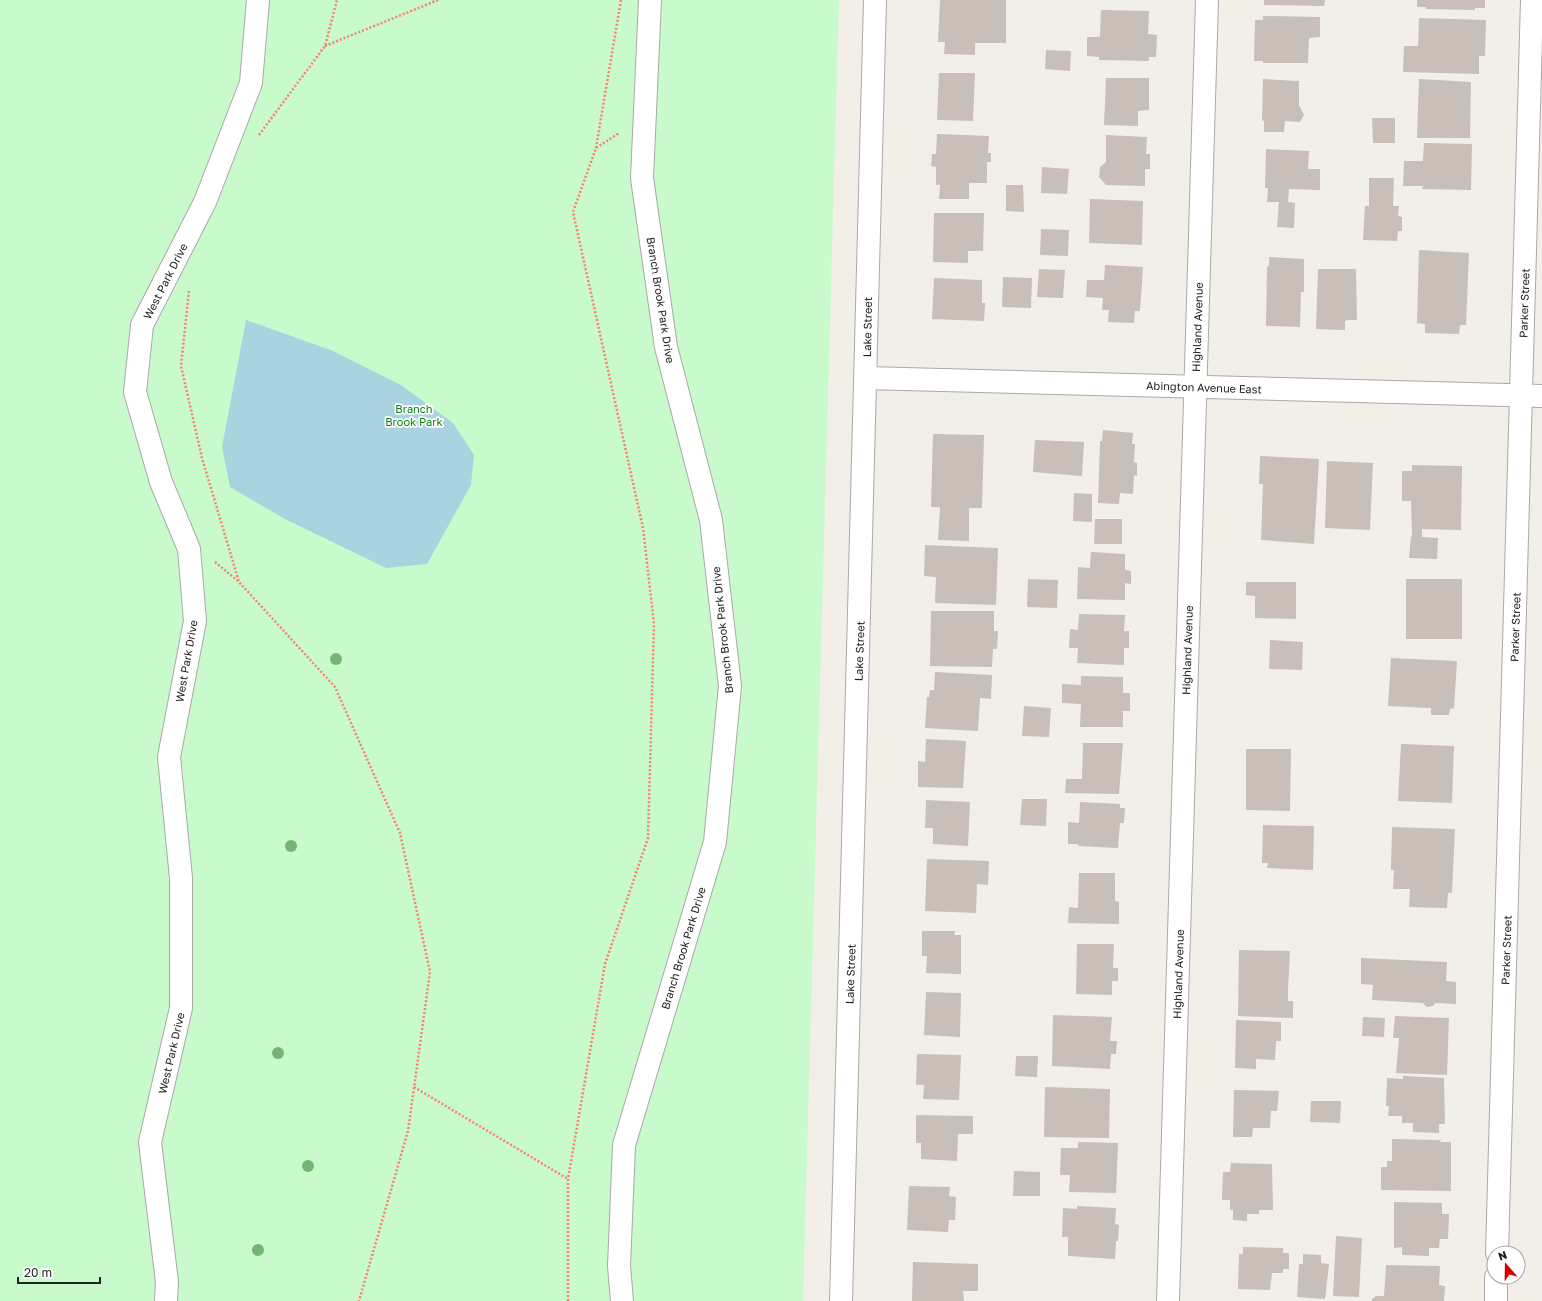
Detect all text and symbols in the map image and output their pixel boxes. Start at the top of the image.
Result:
street label: Branch Brook Park Drive [645,236,677,364]
street label: West Park Drive [140,241,190,321]
street label: Parker Street [1516,268,1532,338]
street label: Highland Avenue [1189,282,1205,372]
street label: Lake Street [860,297,874,357]
street label: Abington Avenue East [1146,378,1262,396]
park label: Branch Brook Park [385,402,443,428]
street label: Branch Brook Park Drive [709,566,735,694]
street label: Parker Street [1507,592,1523,662]
street label: Highland Avenue [1179,605,1195,695]
street label: West Park Drive [172,619,200,703]
street label: Lake Street [851,621,867,681]
street label: Branch Brook Park Drive [658,885,708,1011]
street label: Parker Street [1498,915,1514,985]
street label: Highland Avenue [1170,929,1186,1019]
street label: Lake Street [842,944,858,1004]
street label: West Park Drive [155,1011,187,1095]
north arrow [1486,1245,1526,1285]
text: N [1496,1248,1509,1263]
scale bar [18,1259,100,1285]
text: 20 m [24,1265,52,1280]

